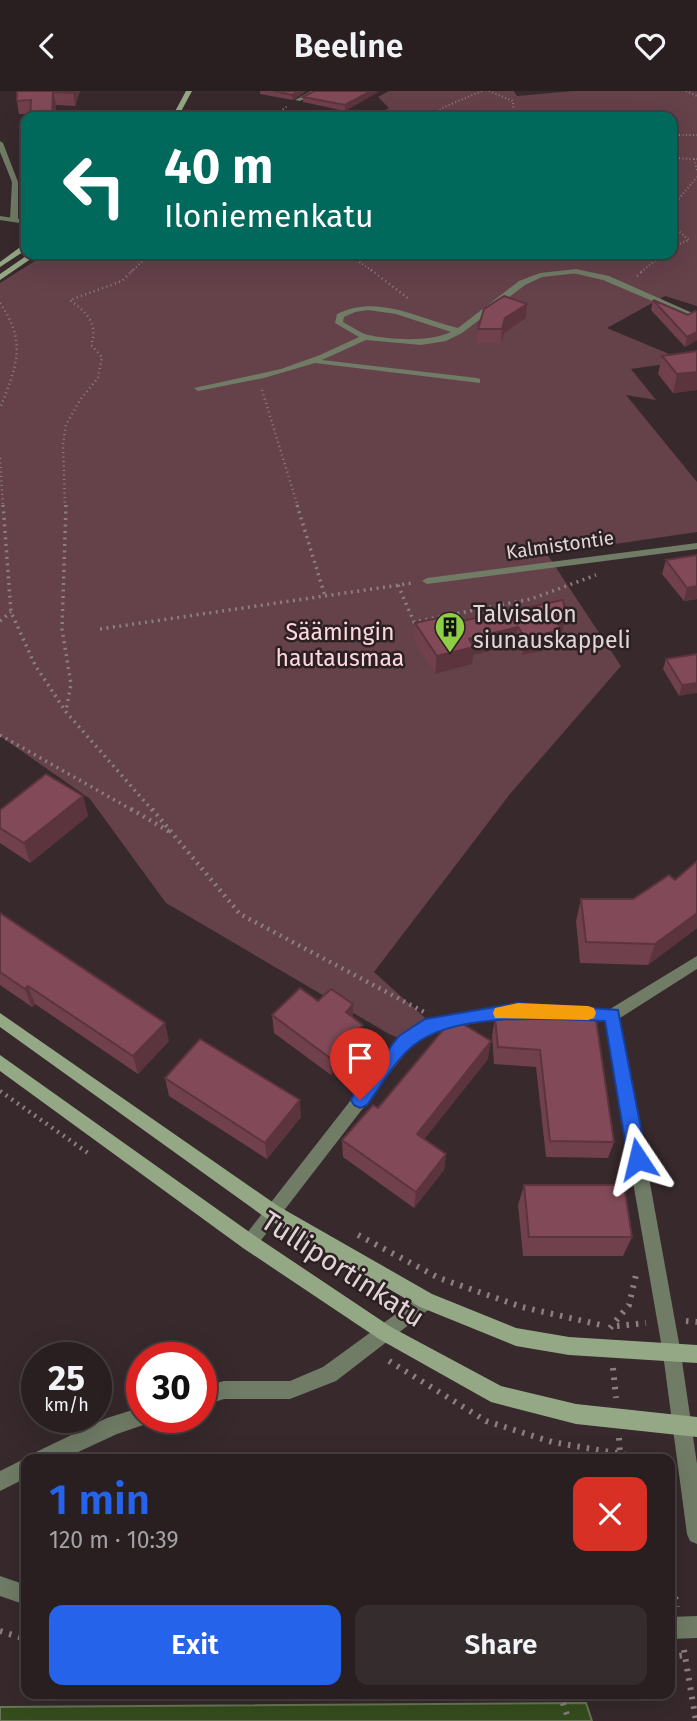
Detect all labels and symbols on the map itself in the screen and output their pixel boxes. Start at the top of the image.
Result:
street label: Kalmistontie [505,526,615,564]
place label: Talvisalon siunauskappeli [473,600,631,654]
building icon: Talvisalon siunauskappeli [433,610,467,654]
park label: Säämingin hautausmaa [276,618,404,672]
pin [330,1028,390,1100]
position arrow [601,1122,675,1196]
street label: Tulliportinkatu [255,1204,431,1334]
speed limit sign: 30 [126,1342,217,1433]

